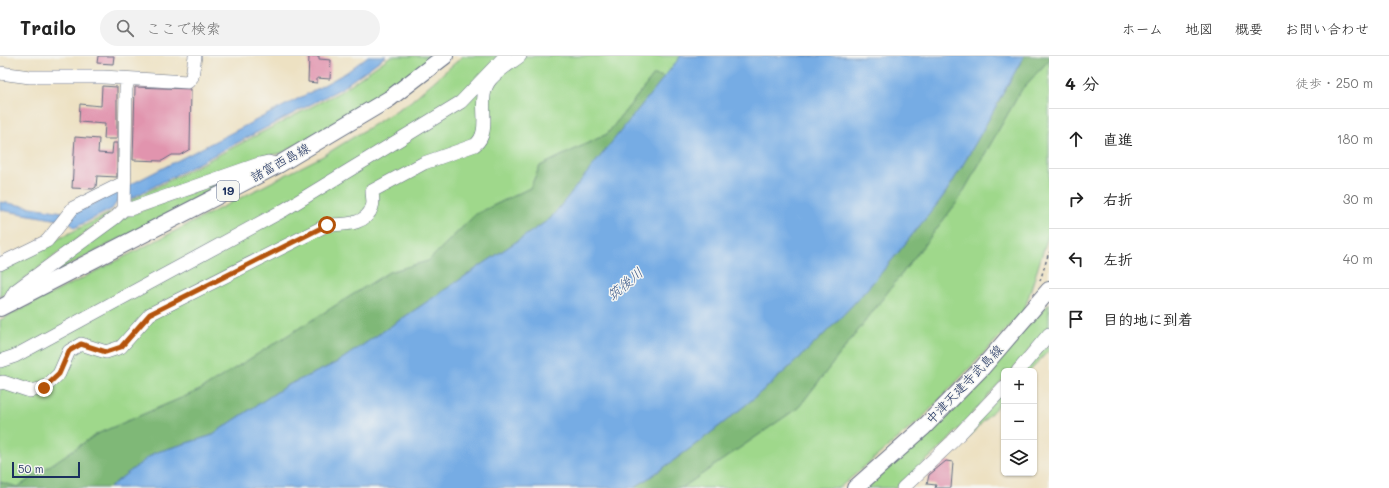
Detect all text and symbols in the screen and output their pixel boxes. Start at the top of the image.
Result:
search box [100,10,380,46]
text: Trailo [20,15,76,40]
icon: search [114,17,136,39]
text: ここで検索 [146,18,221,38]
text: ホーム [1122,19,1163,38]
text: 地図 [1185,19,1213,38]
text: 概要 [1235,19,1263,38]
text: お問い合わせ [1285,19,1369,38]
text: 4 分 [1065,72,1099,94]
text: 徒歩 · 250 m [1296,74,1373,91]
icon: ahead [1065,128,1087,150]
text: 直進 [1103,129,1133,149]
text: 180 m [1337,130,1373,147]
street label: 諸富西島線 [247,138,313,185]
road number: 19 [217,181,239,201]
icon: right [1065,188,1087,210]
text: 右折 [1103,189,1133,209]
text: 30 m [1343,190,1373,207]
route start [318,216,336,234]
icon: left [1065,248,1087,270]
text: 左折 [1103,249,1133,269]
text: 40 m [1343,250,1373,267]
water label: 筑後川 [602,263,647,304]
icon: arrive [1065,308,1087,330]
text: 目的地に到着 [1103,309,1193,329]
street label: 中津天建寺武島線 [921,340,1007,427]
map controls [1001,368,1037,476]
button: + [1001,368,1037,404]
route end [35,379,53,397]
button: − [1001,404,1037,440]
button: layers [1001,440,1037,476]
scale bar [12,460,80,479]
text: 50 m [18,461,44,476]

